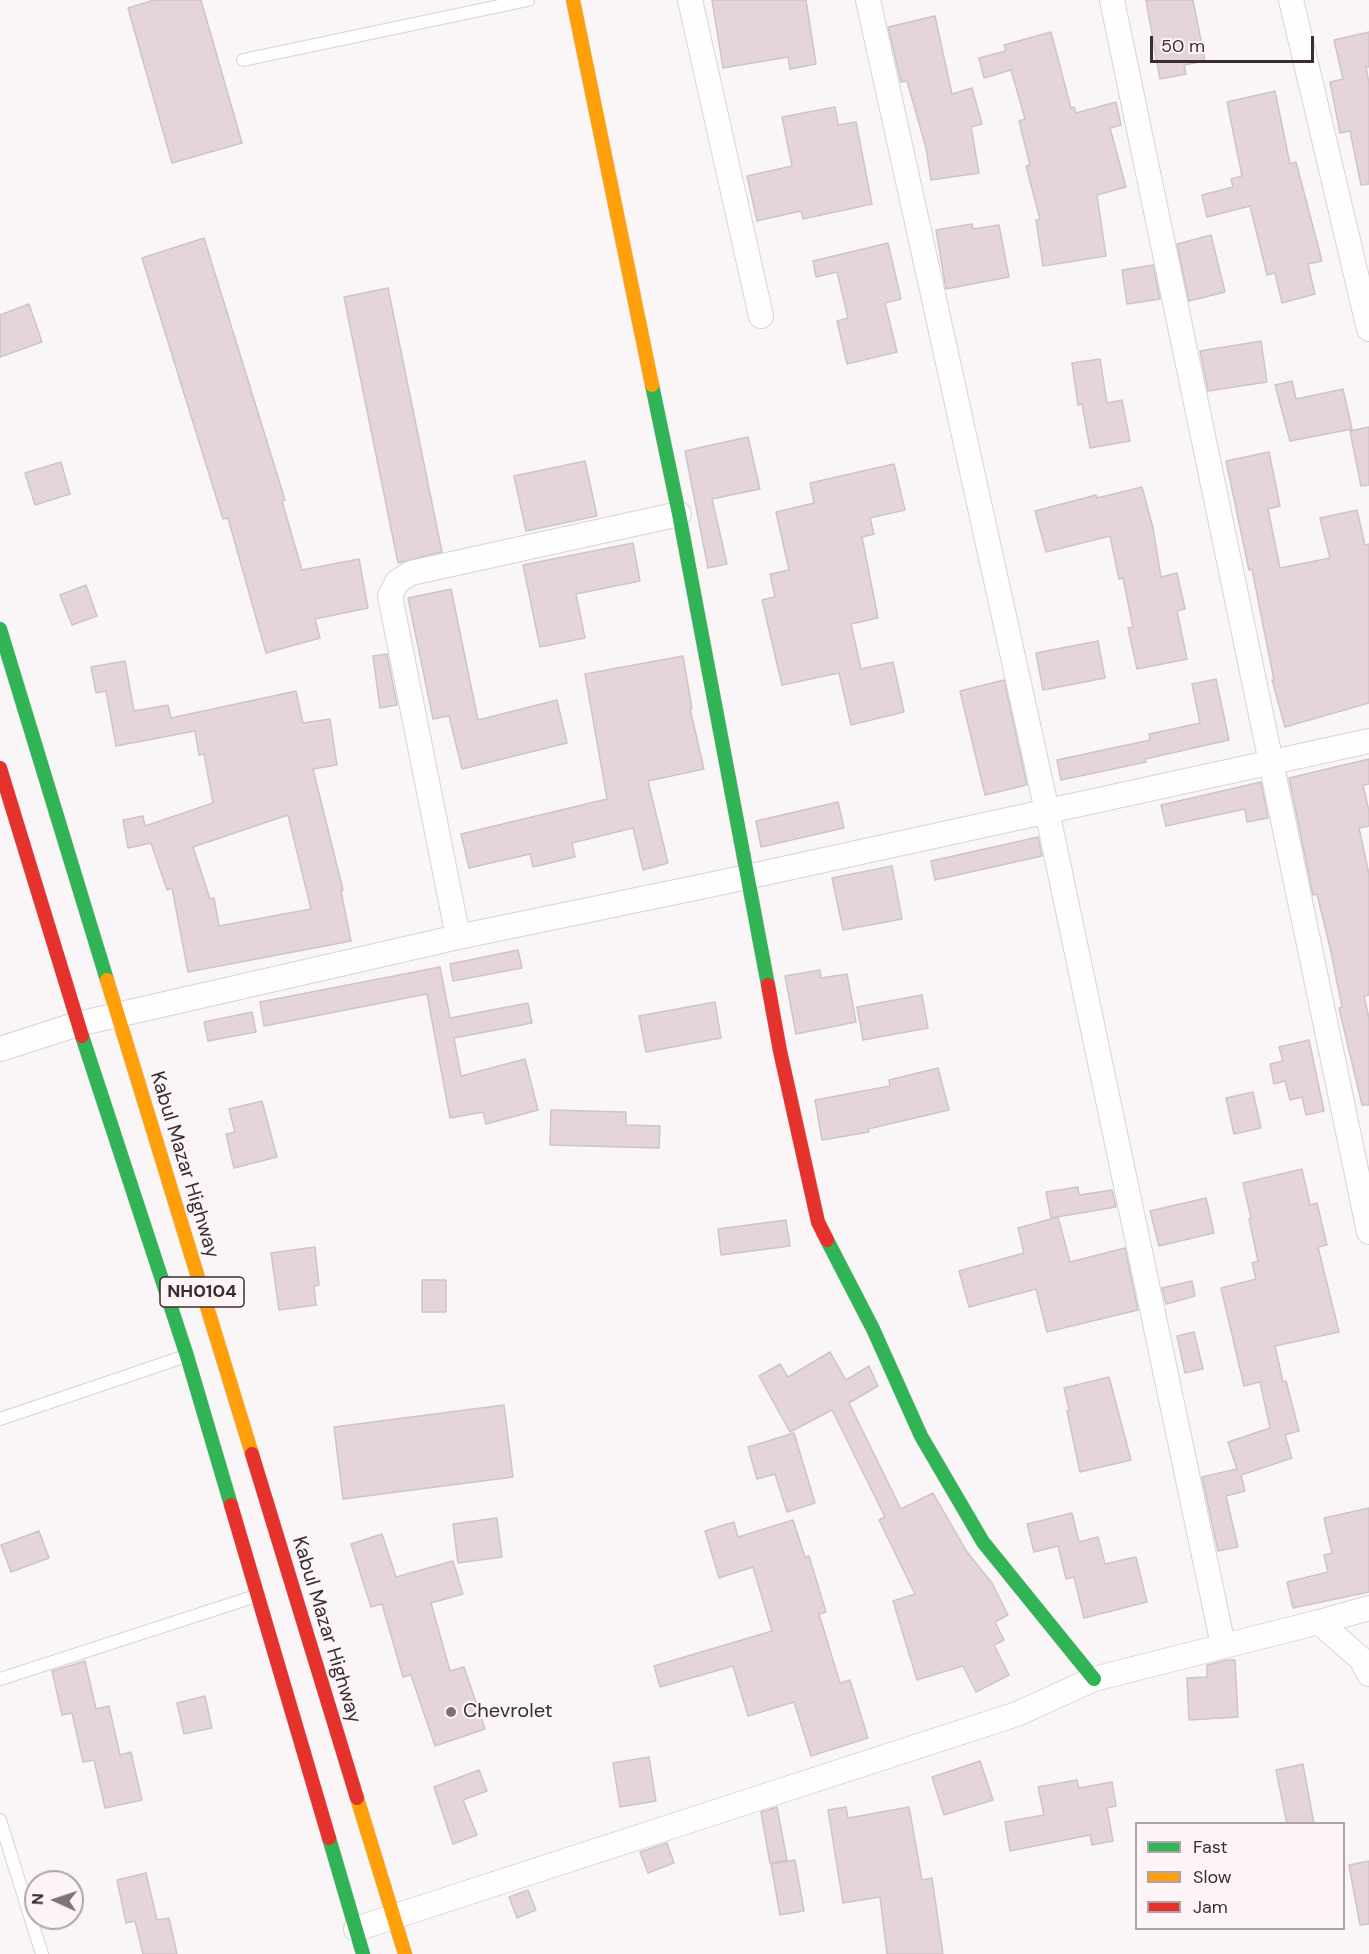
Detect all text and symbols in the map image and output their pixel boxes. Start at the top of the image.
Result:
scale bar [1153,24,1316,62]
text: 50 m [1161,34,1205,58]
street label: Kabul Mazar Highway [144,1069,224,1261]
road number: NH0104 [160,1277,244,1307]
street label: Kabul Mazar Highway [286,1534,366,1726]
place label: Chevrolet [463,1700,553,1724]
marker: Chevrolet [444,1705,458,1719]
legend [1135,1822,1345,1930]
text: Fast [1193,1835,1228,1859]
text: Slow [1193,1865,1232,1889]
north arrow [24,1870,84,1930]
text: N [27,1893,48,1906]
text: Jam [1193,1895,1228,1919]

